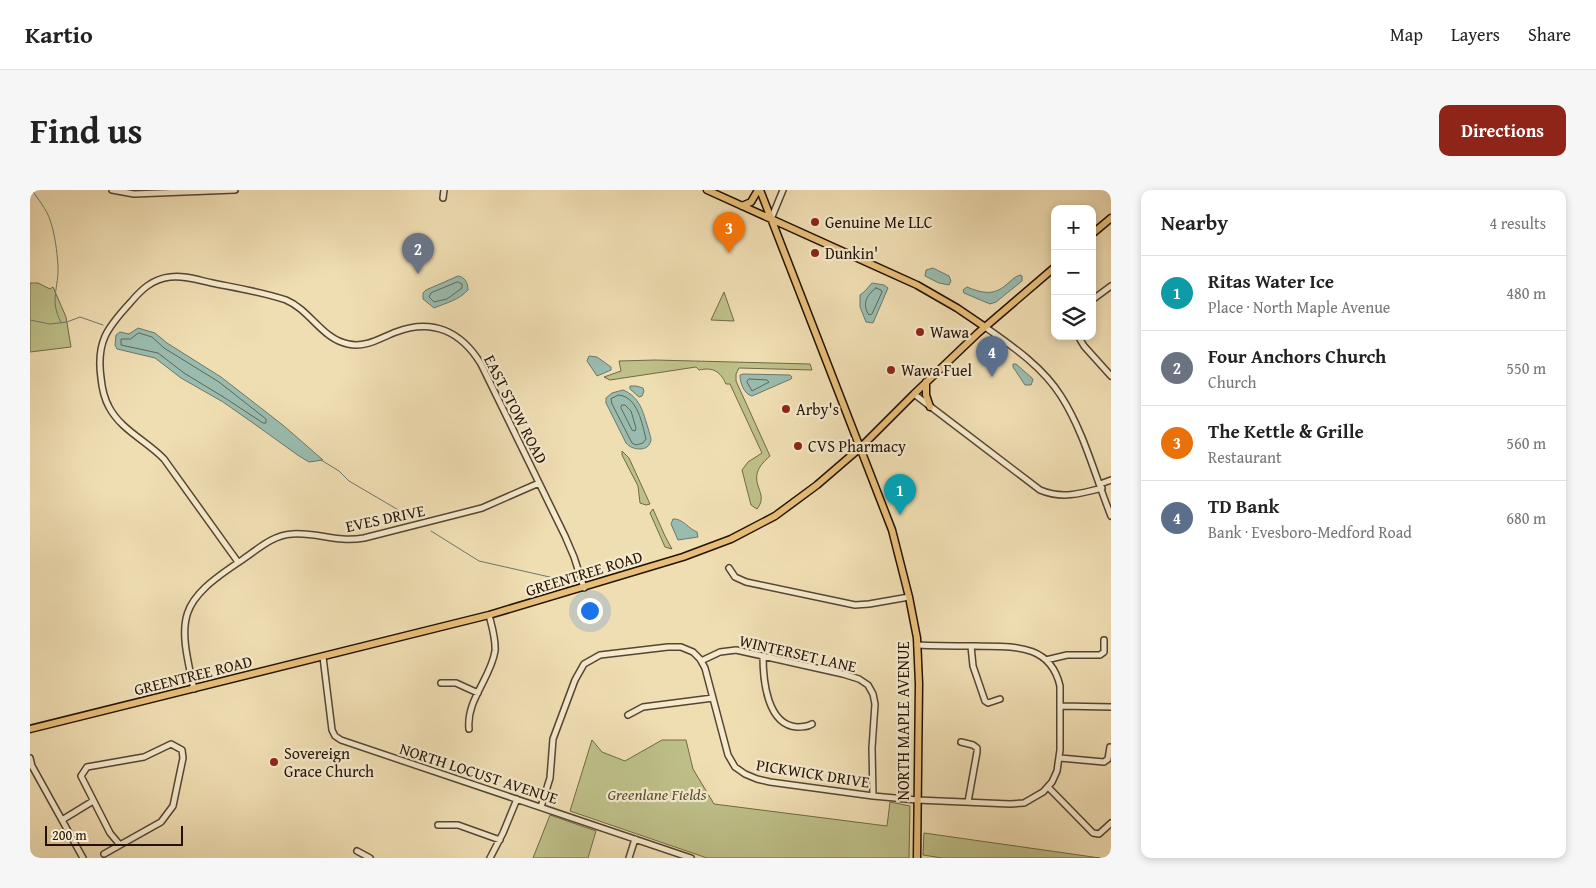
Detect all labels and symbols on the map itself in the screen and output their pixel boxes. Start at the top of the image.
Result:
place label: Genuine Me LLC [825,210,933,234]
pin: 3 [713,212,745,253]
marker: Genuine Me LLC [809,216,821,228]
pin: 2 [402,233,434,274]
place label: Dunkin' [825,241,878,265]
marker: Dunkin' [809,247,821,259]
place label: Wawa [930,320,969,344]
marker: Wawa [914,326,926,338]
pin: 4 [976,336,1008,377]
street label: EAST STOW ROAD [478,350,554,468]
place label: Wawa Fuel [901,358,972,382]
marker: Wawa Fuel [885,364,897,376]
place label: Arby's [796,397,839,421]
marker: Arby's [780,403,792,415]
place label: CVS Pharmacy [808,434,906,458]
marker: CVS Pharmacy [792,440,804,452]
pin: 1 [884,474,916,515]
street label: EVES DRIVE [343,498,427,538]
street label: GREENTREE ROAD [523,544,646,602]
your location [577,598,603,624]
street label: WINTERSET LANE [737,628,859,678]
street label: NORTH MAPLE AVENUE [891,641,915,801]
street label: GREENTREE ROAD [131,649,255,701]
street label: NORTH LOCUST AVENUE [397,736,561,810]
place label: Sovereign Grace Church [284,741,374,783]
street label: PICKWICK DRIVE [755,752,871,794]
marker: Sovereign Grace Church [268,756,280,768]
park label: Greenlane Fields [607,782,707,806]
scale bar [45,823,182,846]

